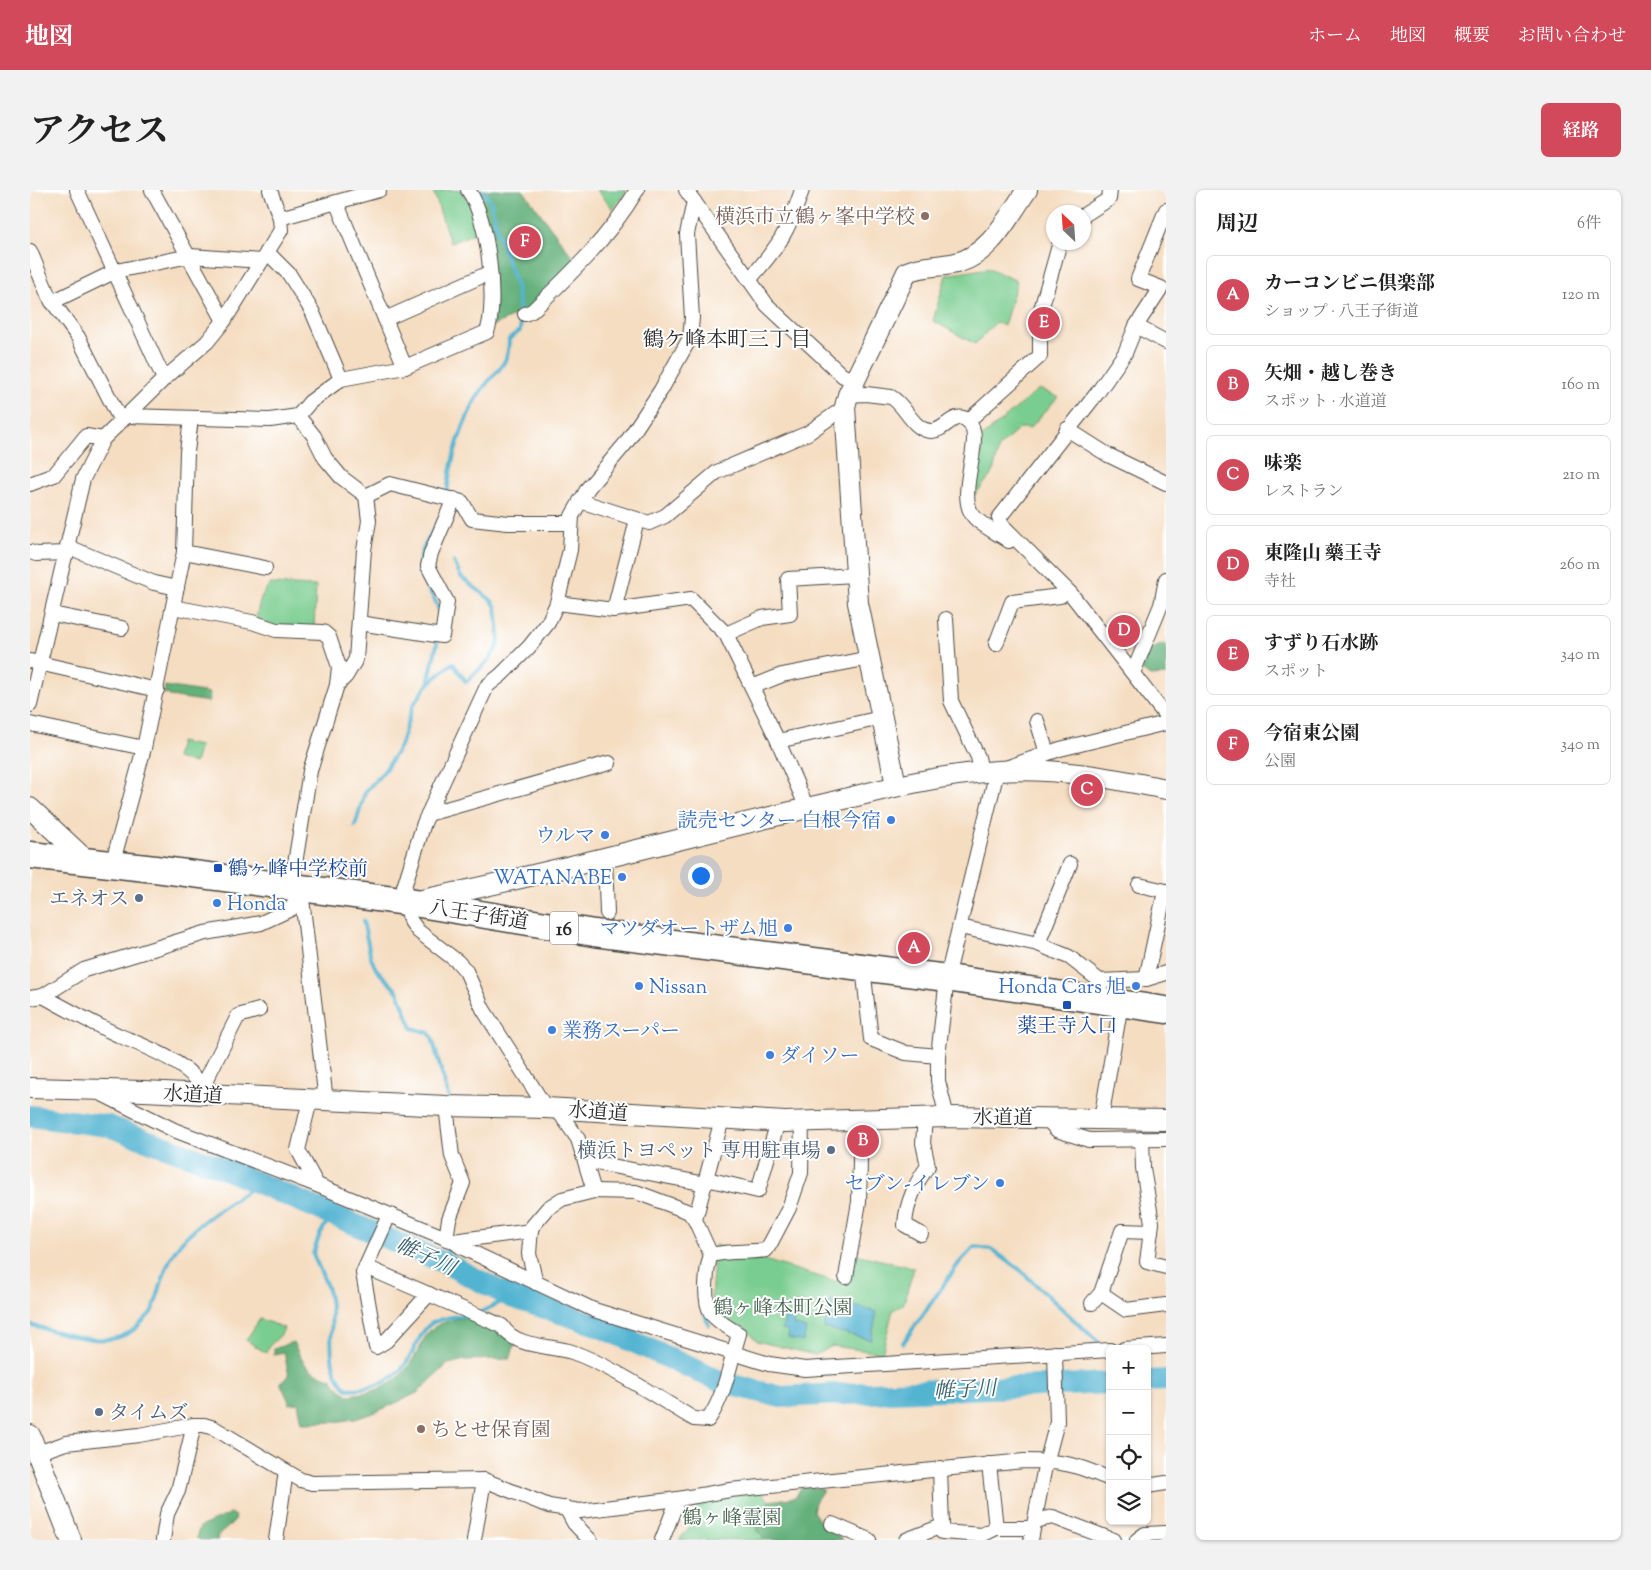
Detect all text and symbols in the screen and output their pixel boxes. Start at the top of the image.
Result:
text: 地図 [25,21,73,55]
text: ホーム [1308,24,1362,50]
text: 地図 [1390,24,1426,50]
text: 概要 [1454,24,1490,50]
text: お問い合わせ [1518,24,1626,50]
button: 経路 [1541,103,1621,157]
text: アクセス [30,108,169,159]
place label: 横浜市立鶴ヶ峯中学校 [715,204,915,233]
north arrow [1046,205,1091,250]
marker: 横浜市立鶴ヶ峯中学校 [919,210,931,222]
text: 周辺 [1216,210,1258,240]
text: 6件 [1577,213,1601,236]
pin: F [509,223,541,261]
text: カーコンビニ倶楽部 [1264,271,1435,298]
text: A [1227,284,1240,307]
text: 120 m [1562,284,1600,307]
text: ショップ · 八王子街道 [1264,301,1419,324]
pin: E [1028,304,1060,342]
district label: 鶴ケ峰本町三丁目 [643,326,811,356]
text: 矢畑・越し巻き [1264,361,1397,388]
text: B [1228,374,1238,397]
text: 160 m [1562,374,1600,397]
text: スポット · 水道道 [1264,391,1387,414]
text: 味楽 [1264,451,1302,478]
text: C [1227,464,1239,487]
text: 210 m [1562,464,1600,487]
text: レストラン [1264,481,1344,504]
text: 東隆山 藥王寺 [1264,541,1382,568]
text: D [1227,554,1239,577]
text: 260 m [1559,554,1600,577]
text: 寺社 [1264,571,1296,594]
pin: D [1108,612,1140,650]
text: すずり石水跡 [1264,631,1378,658]
text: E [1228,644,1238,667]
text: 340 m [1561,644,1600,667]
text: スポット [1264,661,1328,684]
text: 今宿東公園 [1264,721,1359,748]
text: F [1229,734,1237,757]
text: 340 m [1561,734,1600,757]
text: 公園 [1264,751,1296,774]
pin: C [1071,771,1103,809]
place label: 読売センター 白根今宿 [678,808,881,837]
marker: 読売センター 白根今宿 [885,814,897,826]
place label: ウルマ [536,823,595,852]
marker: ウルマ [599,829,611,841]
place label: 鶴ヶ峰中学校前 [228,856,368,885]
marker: 鶴ヶ峰中学校前 [212,862,224,874]
your location [688,863,714,889]
place label: WATANABE [493,865,612,894]
marker: WATANABE [616,871,628,883]
place label: エネオス [49,886,129,915]
place label: Honda [227,891,286,920]
marker: エネオス [133,892,145,904]
street label: 八王子街道 [427,894,530,939]
marker: Honda [211,897,223,909]
road number: 16 [550,911,578,944]
place label: マツダオートザム旭 [600,916,778,945]
marker: マツダオートザム旭 [782,922,794,934]
pin: A [898,929,930,967]
place label: Nissan [649,974,707,1003]
place label: Honda Cars 旭 [998,974,1126,1003]
marker: Nissan [633,980,645,992]
marker: Honda Cars 旭 [1130,980,1142,992]
marker: 薬王寺入口 [1061,999,1073,1011]
place label: 薬王寺入口 [1017,1013,1117,1042]
place label: 業務スーパー [562,1018,680,1047]
marker: 業務スーパー [546,1024,558,1036]
place label: ダイソー [780,1043,860,1072]
marker: ダイソー [764,1049,776,1061]
street label: 水道道 [162,1080,224,1113]
street label: 水道道 [567,1097,629,1130]
street label: 水道道 [973,1105,1033,1134]
pin: B [847,1122,879,1160]
place label: 横浜トヨペット 専用駐車場 [577,1138,821,1167]
marker: 横浜トヨペット 専用駐車場 [825,1144,837,1156]
place label: セブン-イレブン [845,1171,990,1200]
marker: セブン-イレブン [994,1177,1006,1189]
water label: 帷子川 [390,1231,462,1285]
park label: 鶴ヶ峰本町公園 [713,1295,853,1324]
map controls [1106,1345,1151,1525]
button: + [1106,1345,1151,1390]
water label: 帷子川 [933,1374,999,1408]
button: − [1106,1390,1151,1435]
place label: タイムズ [109,1400,189,1429]
marker: タイムズ [93,1406,105,1418]
place label: ちとせ保育園 [431,1417,551,1446]
marker: ちとせ保育園 [415,1423,427,1435]
button: locate [1106,1435,1151,1480]
button: layers [1106,1480,1151,1525]
park label: 鶴ヶ峰霊園 [682,1505,782,1534]

